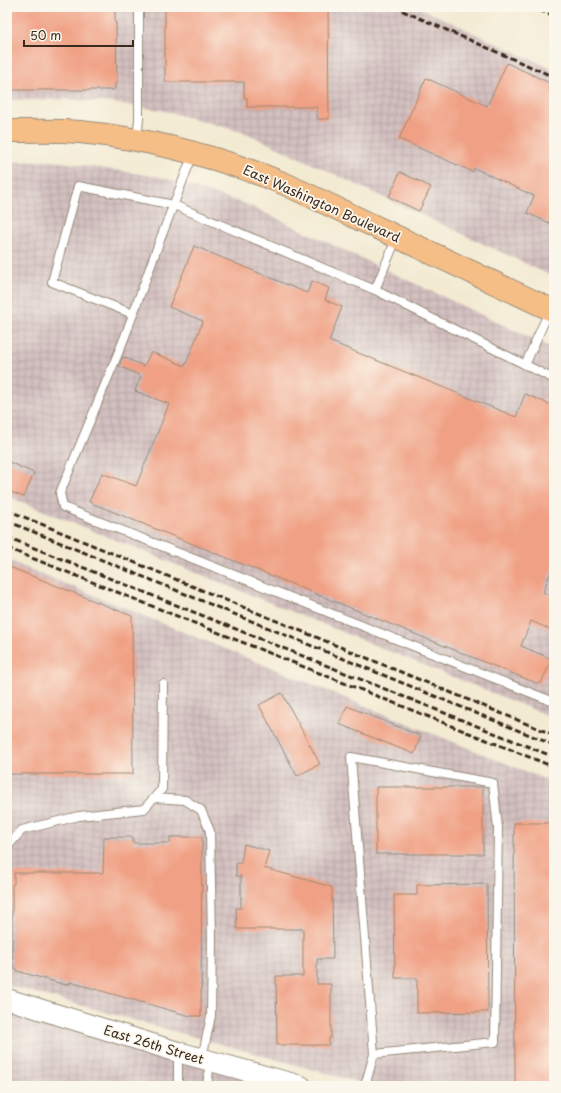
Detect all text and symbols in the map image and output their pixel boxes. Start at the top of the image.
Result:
scale bar [24,22,133,48]
text: 50 m [30,26,61,44]
street label: East Washington Boulevard [240,160,404,246]
street label: East 26th Street [102,1020,206,1068]

